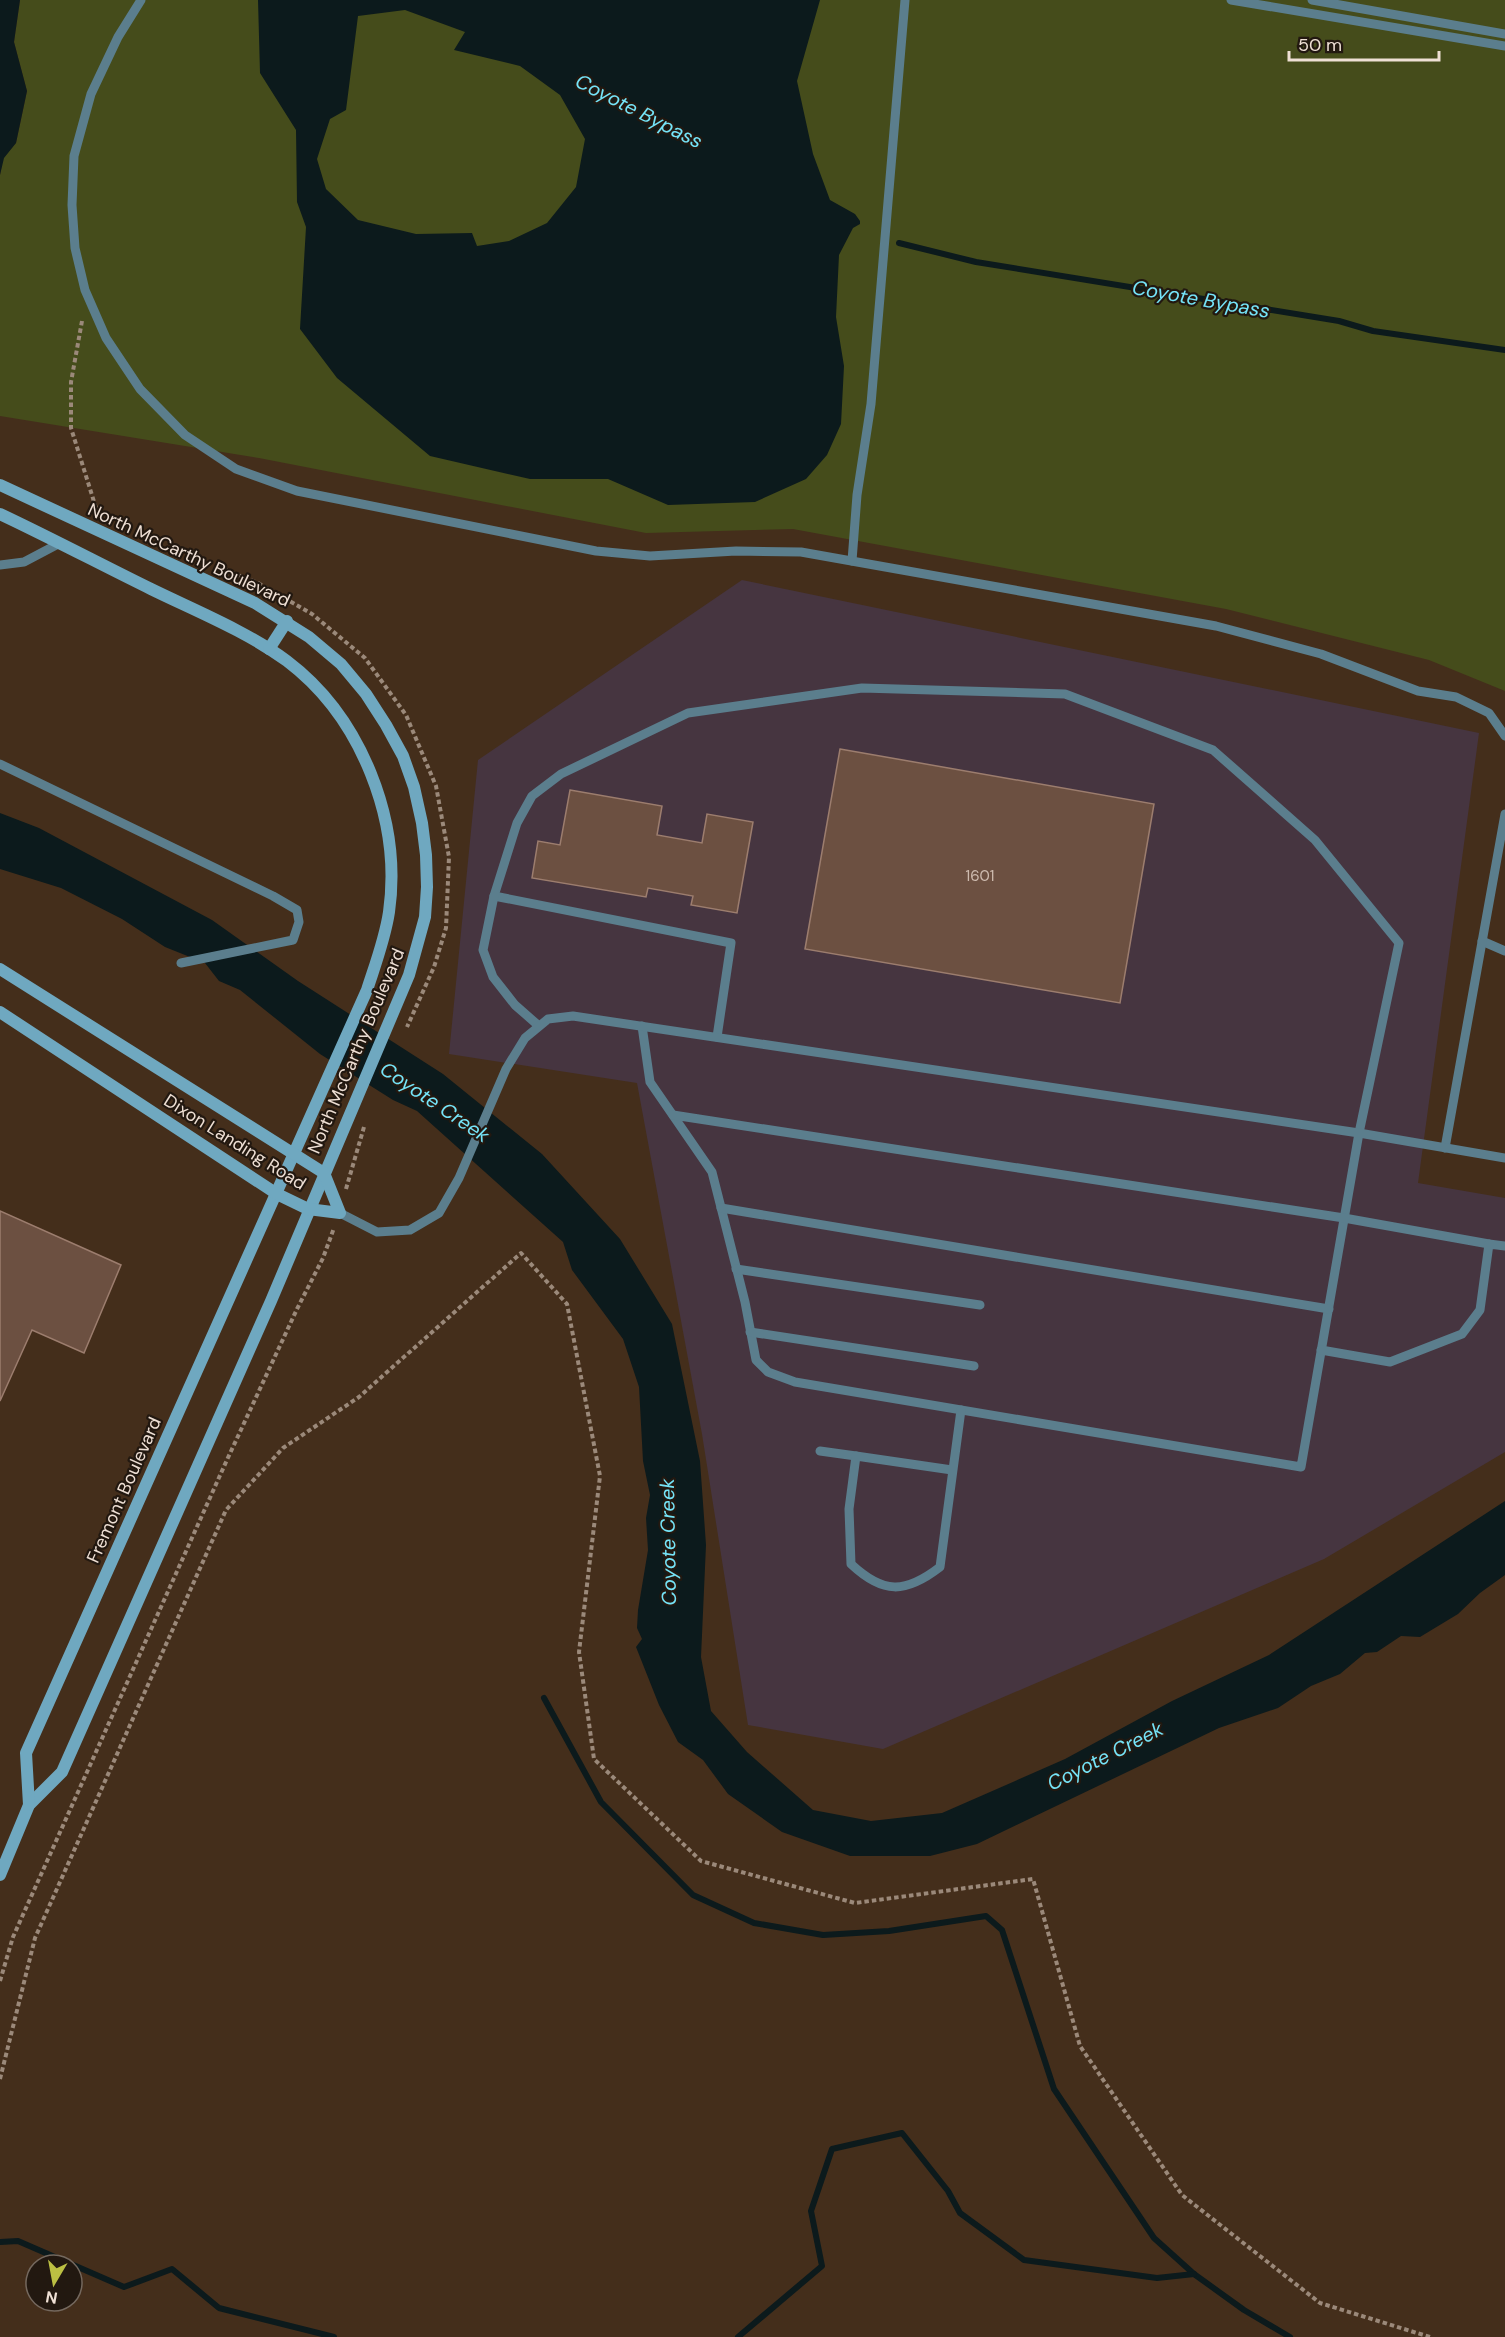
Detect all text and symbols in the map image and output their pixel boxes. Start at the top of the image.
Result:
scale bar [1289,24,1439,62]
text: 50 m [1298,33,1342,57]
water label: Coyote Bypass [571,68,707,154]
water label: Coyote Bypass [1130,274,1272,324]
street label: North McCarthy Boulevard [84,497,294,613]
house number: 1601 [965,866,995,886]
street label: North McCarthy Boulevard [302,945,410,1157]
water label: Coyote Creek [375,1056,496,1149]
street label: Dixon Landing Road [159,1089,311,1195]
street label: Fremont Boulevard [81,1413,167,1567]
water label: Coyote Creek [654,1478,682,1606]
water label: Coyote Creek [1042,1715,1168,1796]
north arrow [24,2253,84,2313]
text: N [44,2286,59,2309]

